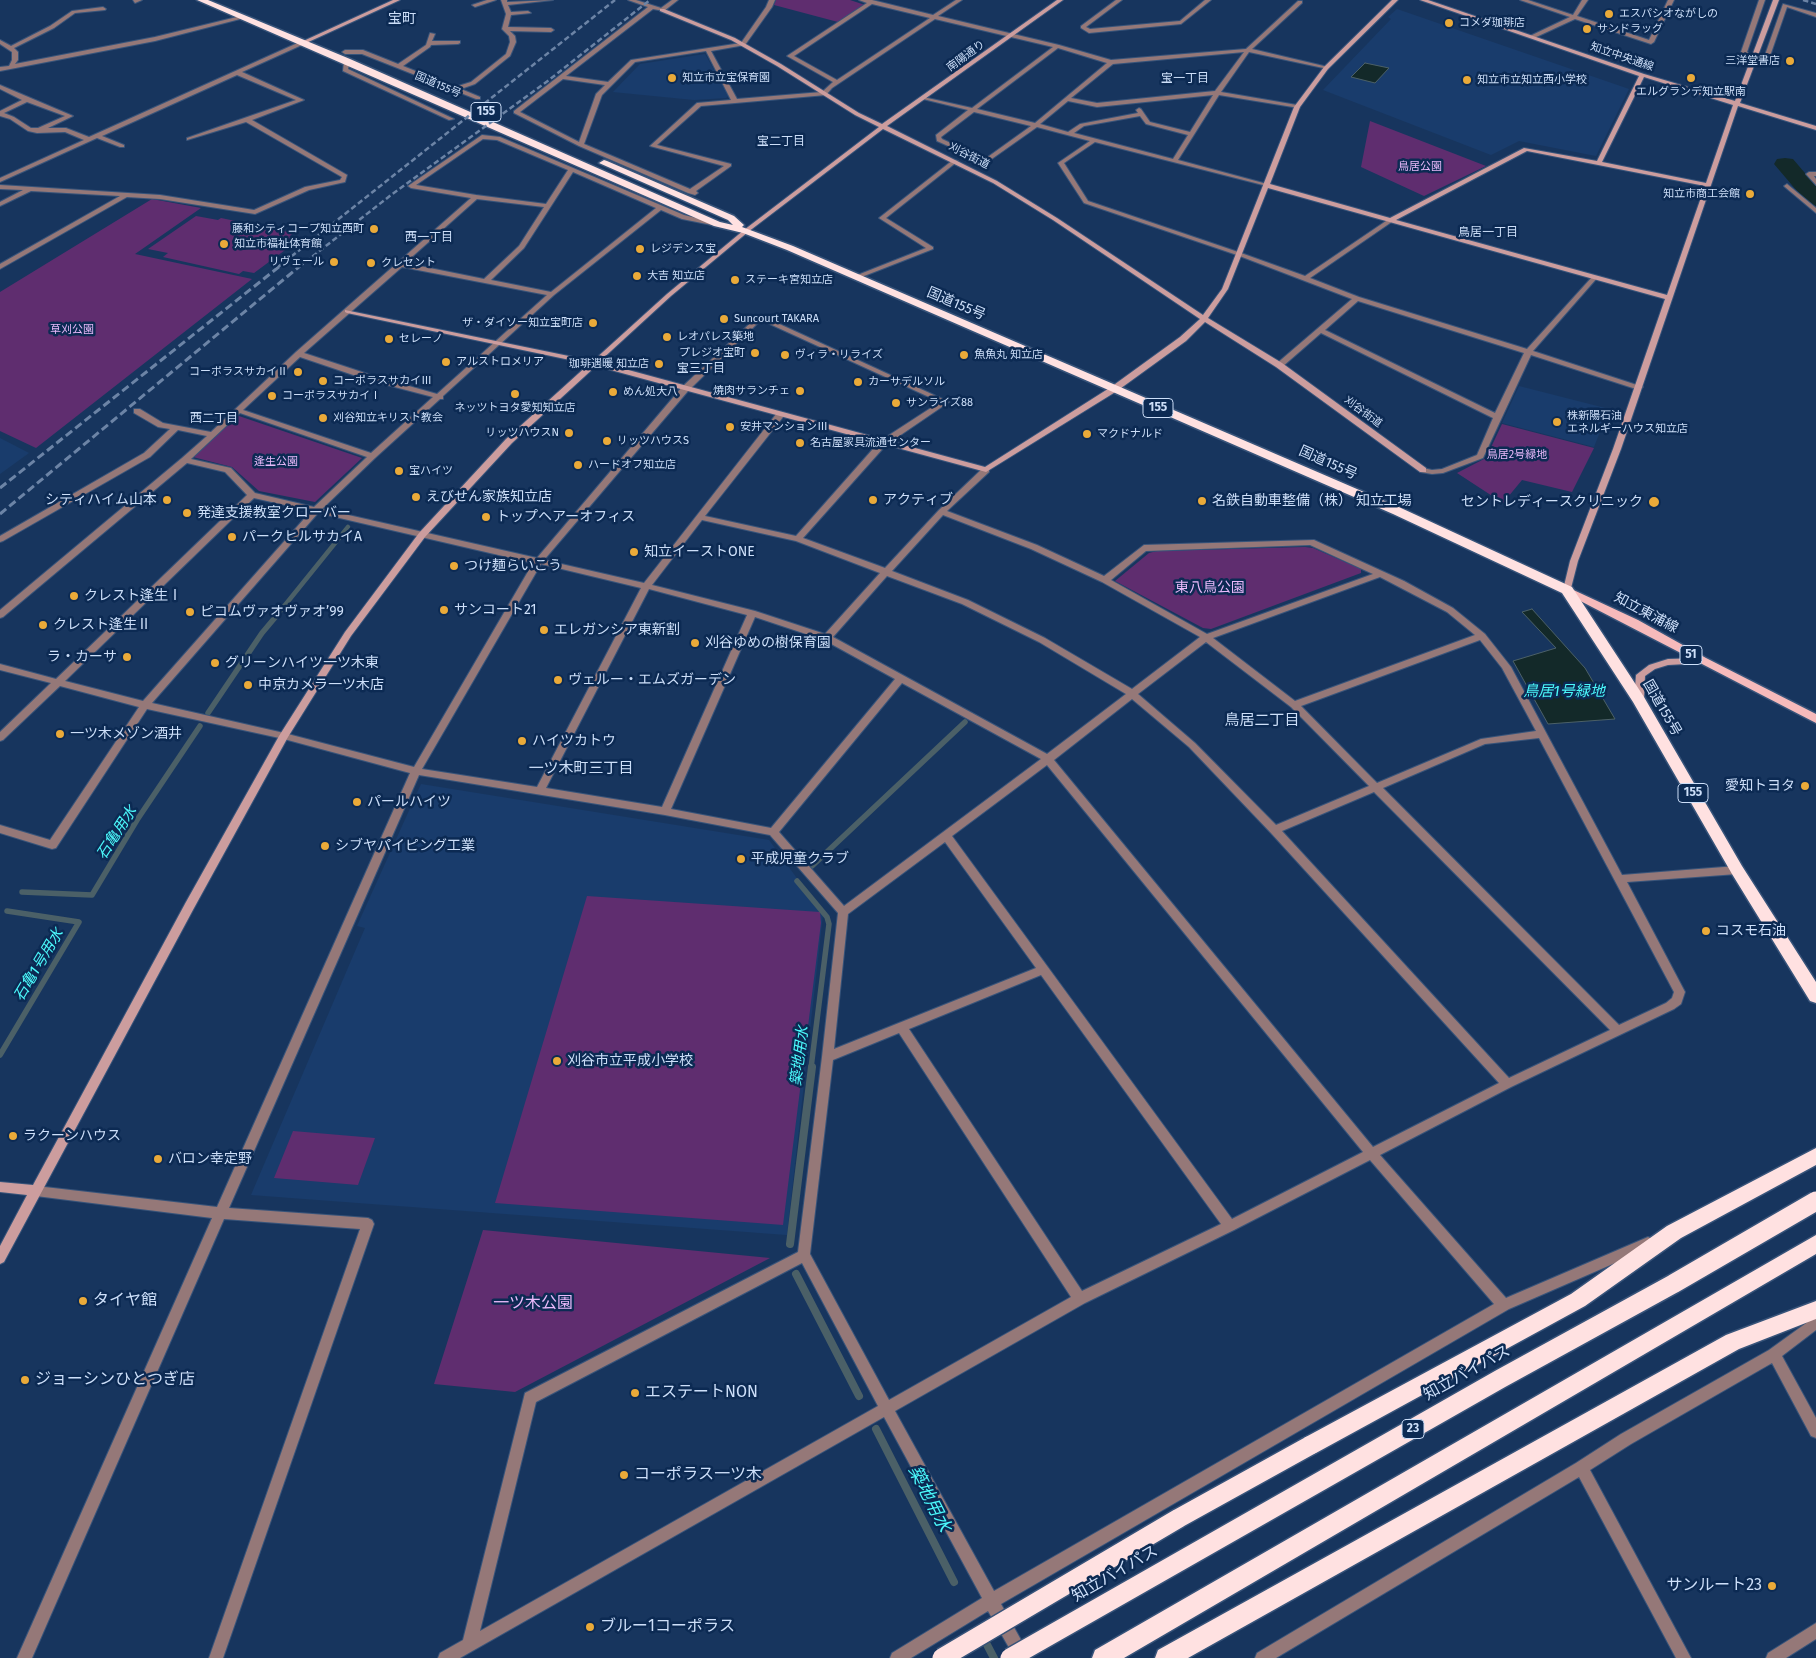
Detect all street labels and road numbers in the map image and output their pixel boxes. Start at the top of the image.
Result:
street label: 南陽通り [944,38,988,74]
street label: 知立中央通線 [1589,40,1655,74]
street label: 国道155号 [413,69,463,101]
road number: 155 [471,102,501,121]
street label: 刈谷街道 [946,140,992,172]
street label: 国道155号 [924,284,988,324]
street label: 刈谷街道 [1341,394,1385,430]
road number: 155 [1143,398,1173,418]
street label: 国道155号 [1296,443,1360,483]
street label: 知立東浦線 [1611,589,1681,637]
road number: 51 [1680,646,1702,664]
street label: 国道155号 [1639,677,1685,739]
road number: 155 [1678,784,1708,802]
street label: 知立バイパス [1420,1341,1514,1405]
road number: 23 [1402,1420,1424,1438]
street label: 知立バイパス [1069,1542,1161,1606]

